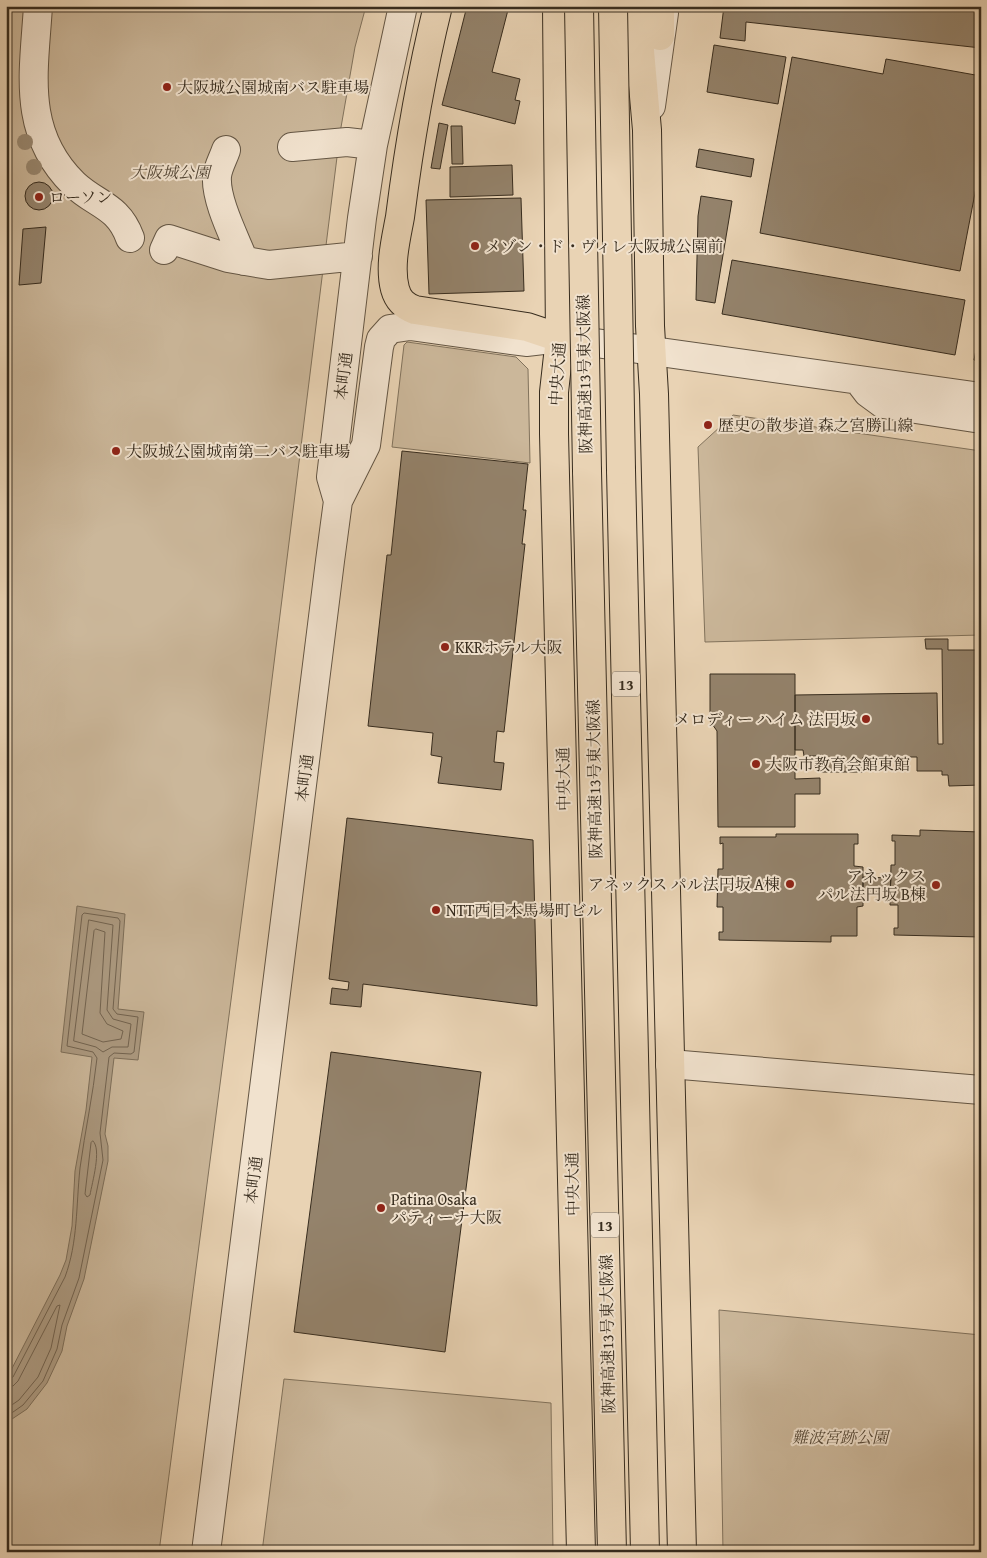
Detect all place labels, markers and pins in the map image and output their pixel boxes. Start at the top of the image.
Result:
place label: 大阪城公園城南バス駐車場 [177,75,369,99]
marker: 大阪城公園城南バス駐車場 [161,81,173,93]
place label: ローソン [49,185,112,209]
marker: ローソン [33,191,45,203]
place label: メゾン・ド・ヴィレ大阪城公園前 [485,234,724,258]
marker: メゾン・ド・ヴィレ大阪城公園前 [469,240,481,252]
place label: 歴史の散歩道 森之宮勝山線 [718,413,914,437]
marker: 歴史の散歩道 森之宮勝山線 [702,419,714,431]
place label: 大阪城公園城南第二バス駐車場 [126,439,350,463]
marker: 大阪城公園城南第二バス駐車場 [110,445,122,457]
place label: KKRホテル大阪 [455,635,562,659]
marker: KKRホテル大阪 [439,641,451,653]
place label: メロディー ハイム 法円坂 [674,707,856,731]
marker: メロディー ハイム 法円坂 [860,713,872,725]
place label: 大阪市教育会館東館 [766,752,910,776]
marker: 大阪市教育会館東館 [750,758,762,770]
place label: アネックス パル法円坂 B棟 [817,864,926,906]
place label: アネックス パル法円坂 A棟 [588,872,780,896]
marker: アネックス パル法円坂 A棟 [784,878,796,890]
marker: アネックス パル法円坂 B棟 [930,879,942,891]
place label: NTT西日本馬場町ビル [446,898,602,922]
marker: NTT西日本馬場町ビル [430,904,442,916]
place label: Patina Osaka パティーナ大阪 [391,1187,502,1229]
marker: Patina Osaka パティーナ大阪 [375,1202,387,1214]

